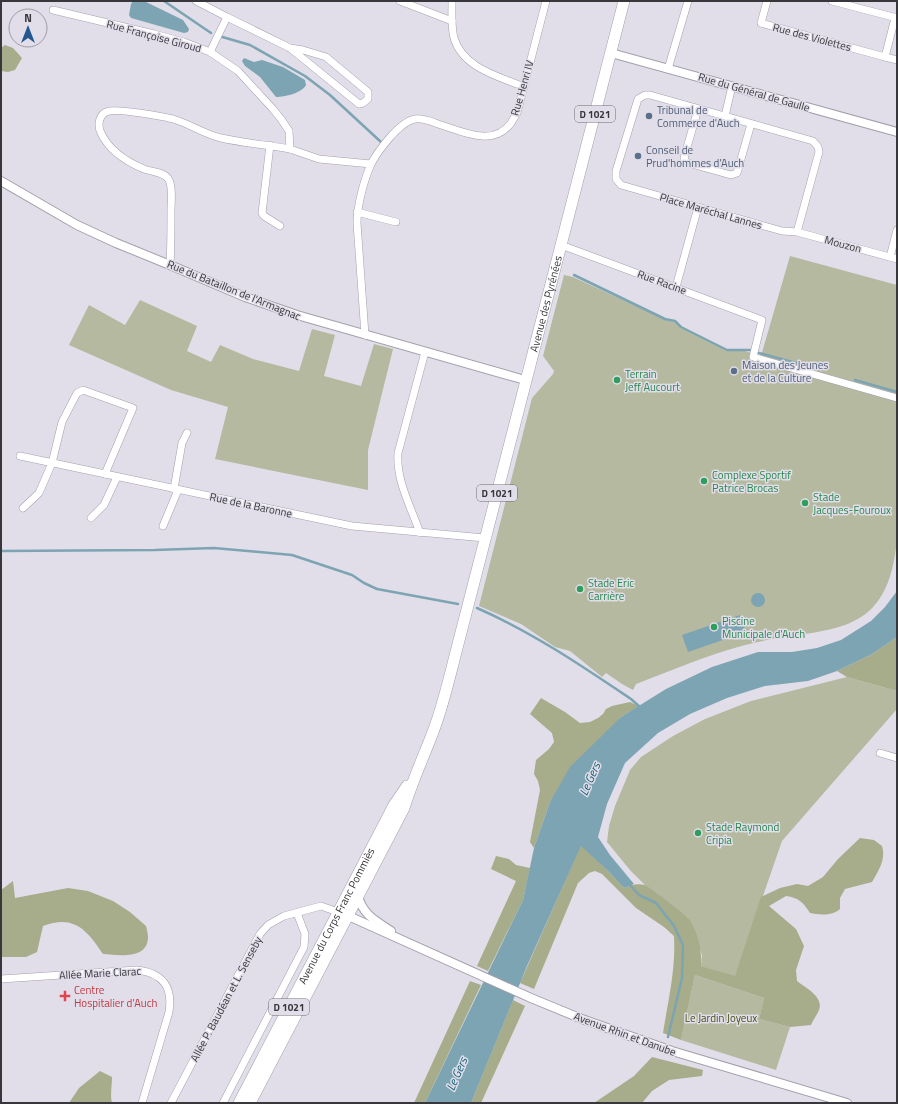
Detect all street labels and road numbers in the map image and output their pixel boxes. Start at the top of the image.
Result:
street label: Rue Françoise Giroud [105,16,203,56]
street label: Rue des Violettes [771,19,853,55]
street label: Rue Henri IV [506,58,538,118]
street label: Rue du Général de Gaulle [696,68,812,116]
road number: D 1021 [575,106,615,122]
street label: Place Maréchal Lannes [658,189,764,233]
street label: Mouzon [823,231,863,257]
street label: Avenue des Pyrénées [526,254,566,354]
street label: Rue du Bataillon de l'Armagnac [165,256,303,324]
street label: Rue Racine [635,266,689,298]
road number: D 1021 [477,485,517,501]
street label: Rue de la Baronne [208,488,294,522]
street label: Avenue du Corps Franc Pommiès [294,845,378,987]
street label: Allée P. Baudéan et L. Senseby [186,933,266,1065]
street label: Allée Marie Clarac [59,963,142,983]
road number: D 1021 [269,999,309,1015]
street label: Avenue Rhin et Danube [572,1008,679,1060]

